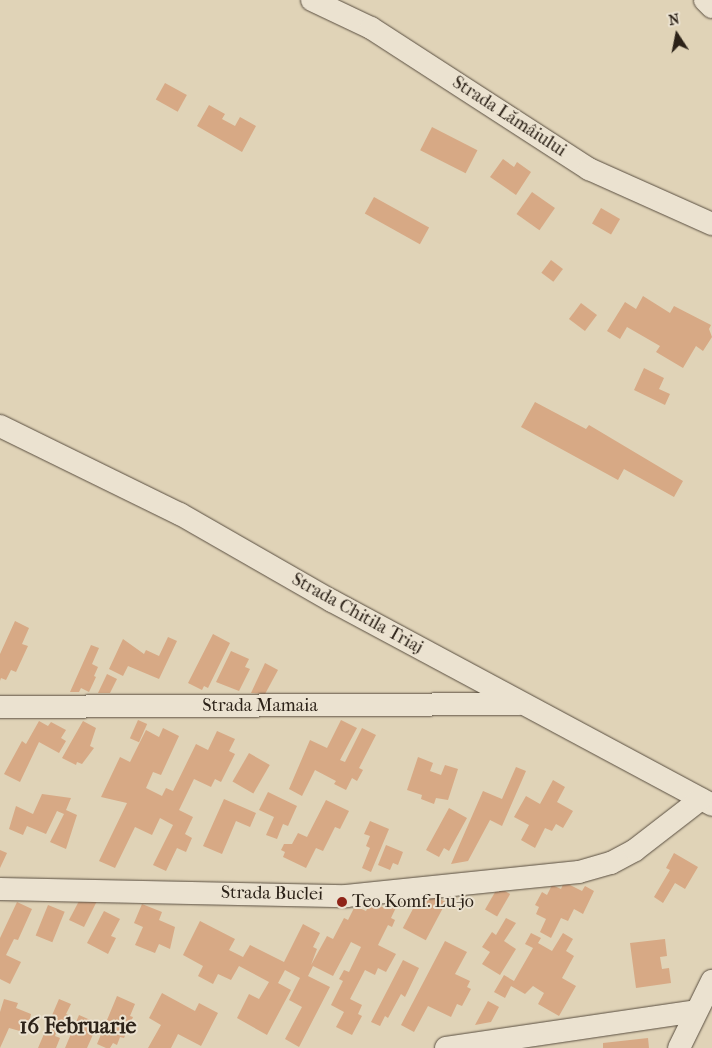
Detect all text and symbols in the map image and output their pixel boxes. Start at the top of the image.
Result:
north arrow [652,10,702,60]
text: N [667,10,681,29]
street label: Strada Lămâiului [448,72,570,162]
street label: Strada Chitila Triaj [288,569,426,659]
street label: Strada Mamaia [202,695,318,717]
street label: Strada Buclei [221,882,323,906]
place label: Teo Komf. Lu-jo [352,891,474,913]
marker: Teo Komf. Lu-jo [336,896,348,908]
district label: 16 Februarie [20,1014,136,1040]

